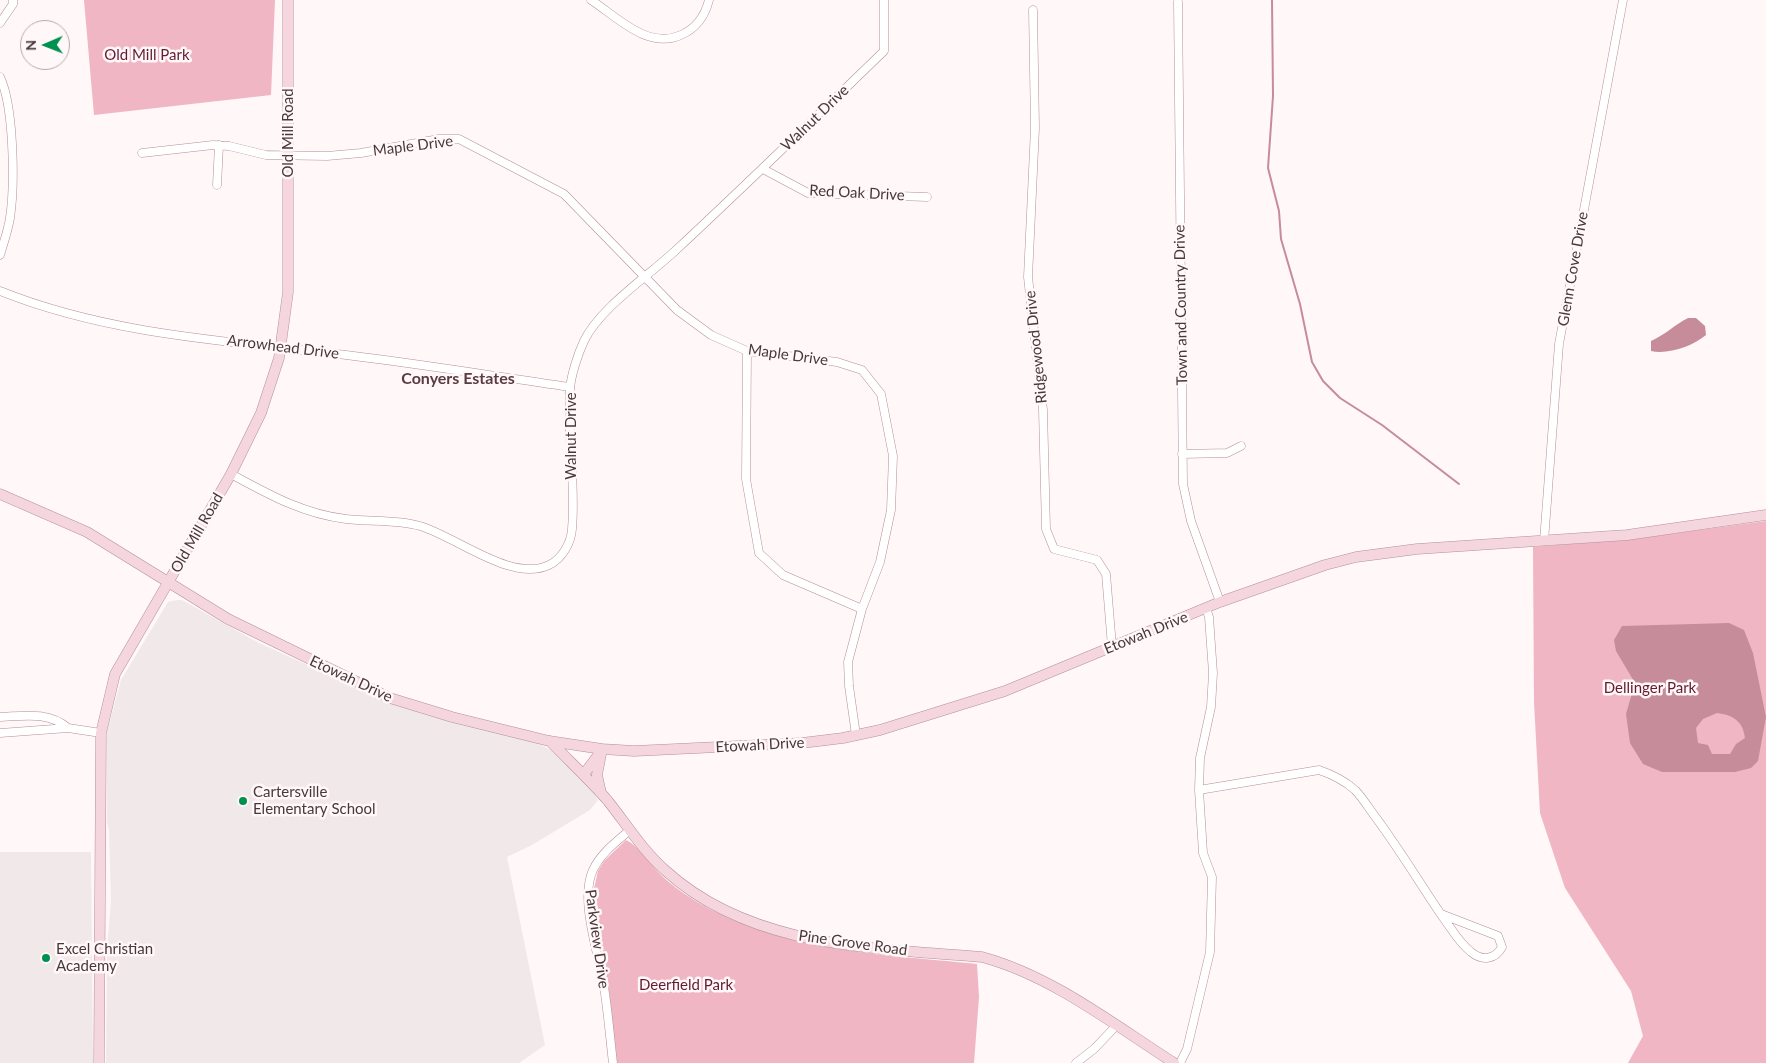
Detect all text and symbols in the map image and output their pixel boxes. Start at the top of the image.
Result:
north arrow [20,20,70,70]
text: N [22,40,39,51]
park label: Old Mill Park [104,46,190,64]
street label: Walnut Drive [777,81,853,155]
street label: Old Mill Road [279,88,297,178]
street label: Maple Drive [372,132,454,160]
street label: Red Oak Drive [809,182,905,204]
street label: Glenn Cove Drive [1554,210,1592,328]
street label: Town and Country Drive [1171,225,1191,385]
street label: Ridgewood Drive [1021,290,1051,404]
street label: Arrowhead Drive [226,331,340,363]
street label: Maple Drive [747,340,829,370]
district label: Conyers Estates [401,369,515,389]
street label: Walnut Drive [562,392,580,480]
street label: Old Mill Road [167,490,227,576]
street label: Etowah Drive [1101,608,1191,658]
street label: Etowah Drive [307,652,395,706]
park label: Dellinger Park [1604,679,1696,697]
street label: Etowah Drive [715,734,805,756]
place label: Cartersville Elementary School [253,783,376,818]
marker: Cartersville Elementary School [237,795,249,807]
street label: Parkview Drive [581,888,613,990]
street label: Pine Grove Road [798,926,908,960]
place label: Excel Christian Academy [56,940,153,975]
marker: Excel Christian Academy [40,952,52,964]
park label: Deerfield Park [639,976,733,994]

